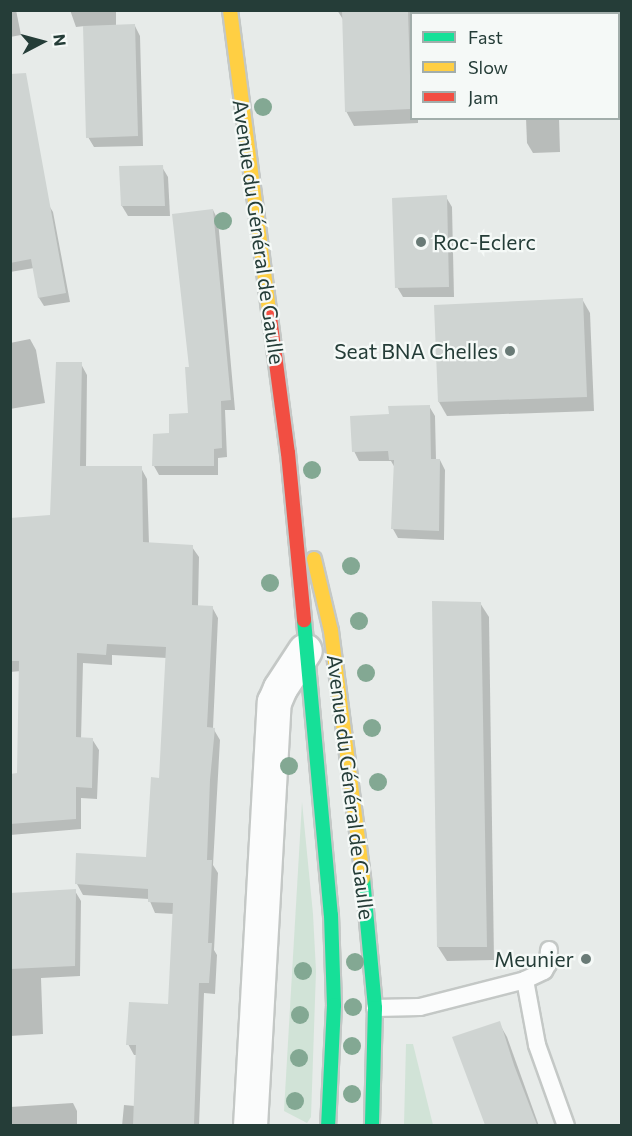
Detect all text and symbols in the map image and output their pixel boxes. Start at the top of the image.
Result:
north arrow [12,12,72,72]
legend [410,12,620,120]
text: Fast [468,26,503,48]
text: N [50,33,70,47]
text: Slow [468,56,508,78]
text: Jam [468,86,498,108]
street label: Avenue du Général de Gaulle [228,98,290,366]
place label: Roc-Eclerc [433,229,536,255]
marker: Roc-Eclerc [414,235,428,249]
place label: Seat BNA Chelles [334,338,498,364]
marker: Seat BNA Chelles [503,344,517,358]
street label: Avenue du Général de Gaulle [322,653,380,921]
place label: Meunier [494,946,574,972]
marker: Meunier [579,952,593,966]

